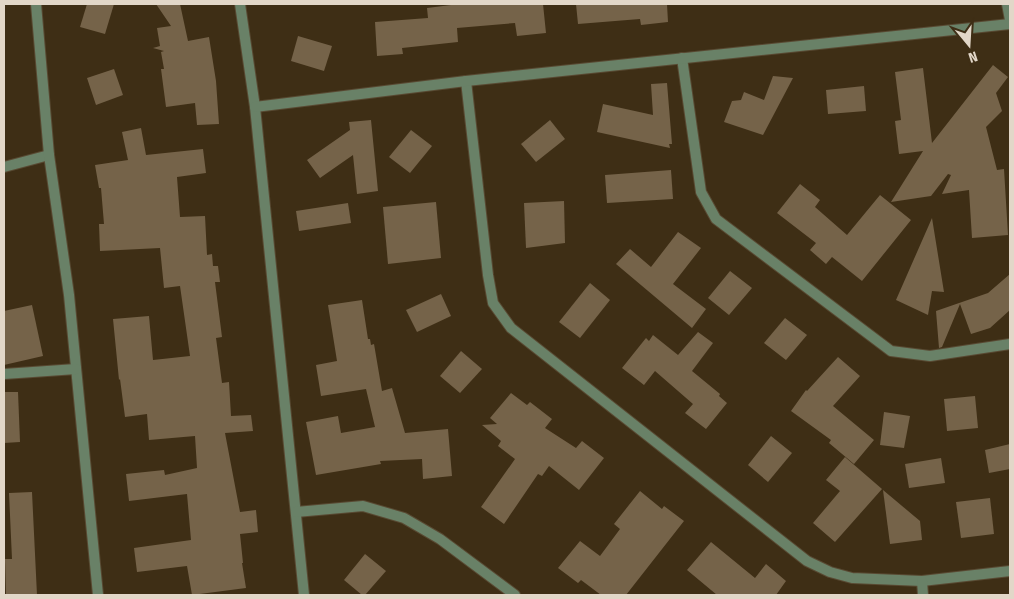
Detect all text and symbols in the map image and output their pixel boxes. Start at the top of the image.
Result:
north arrow [944,20,994,70]
text: N [966,48,979,66]

